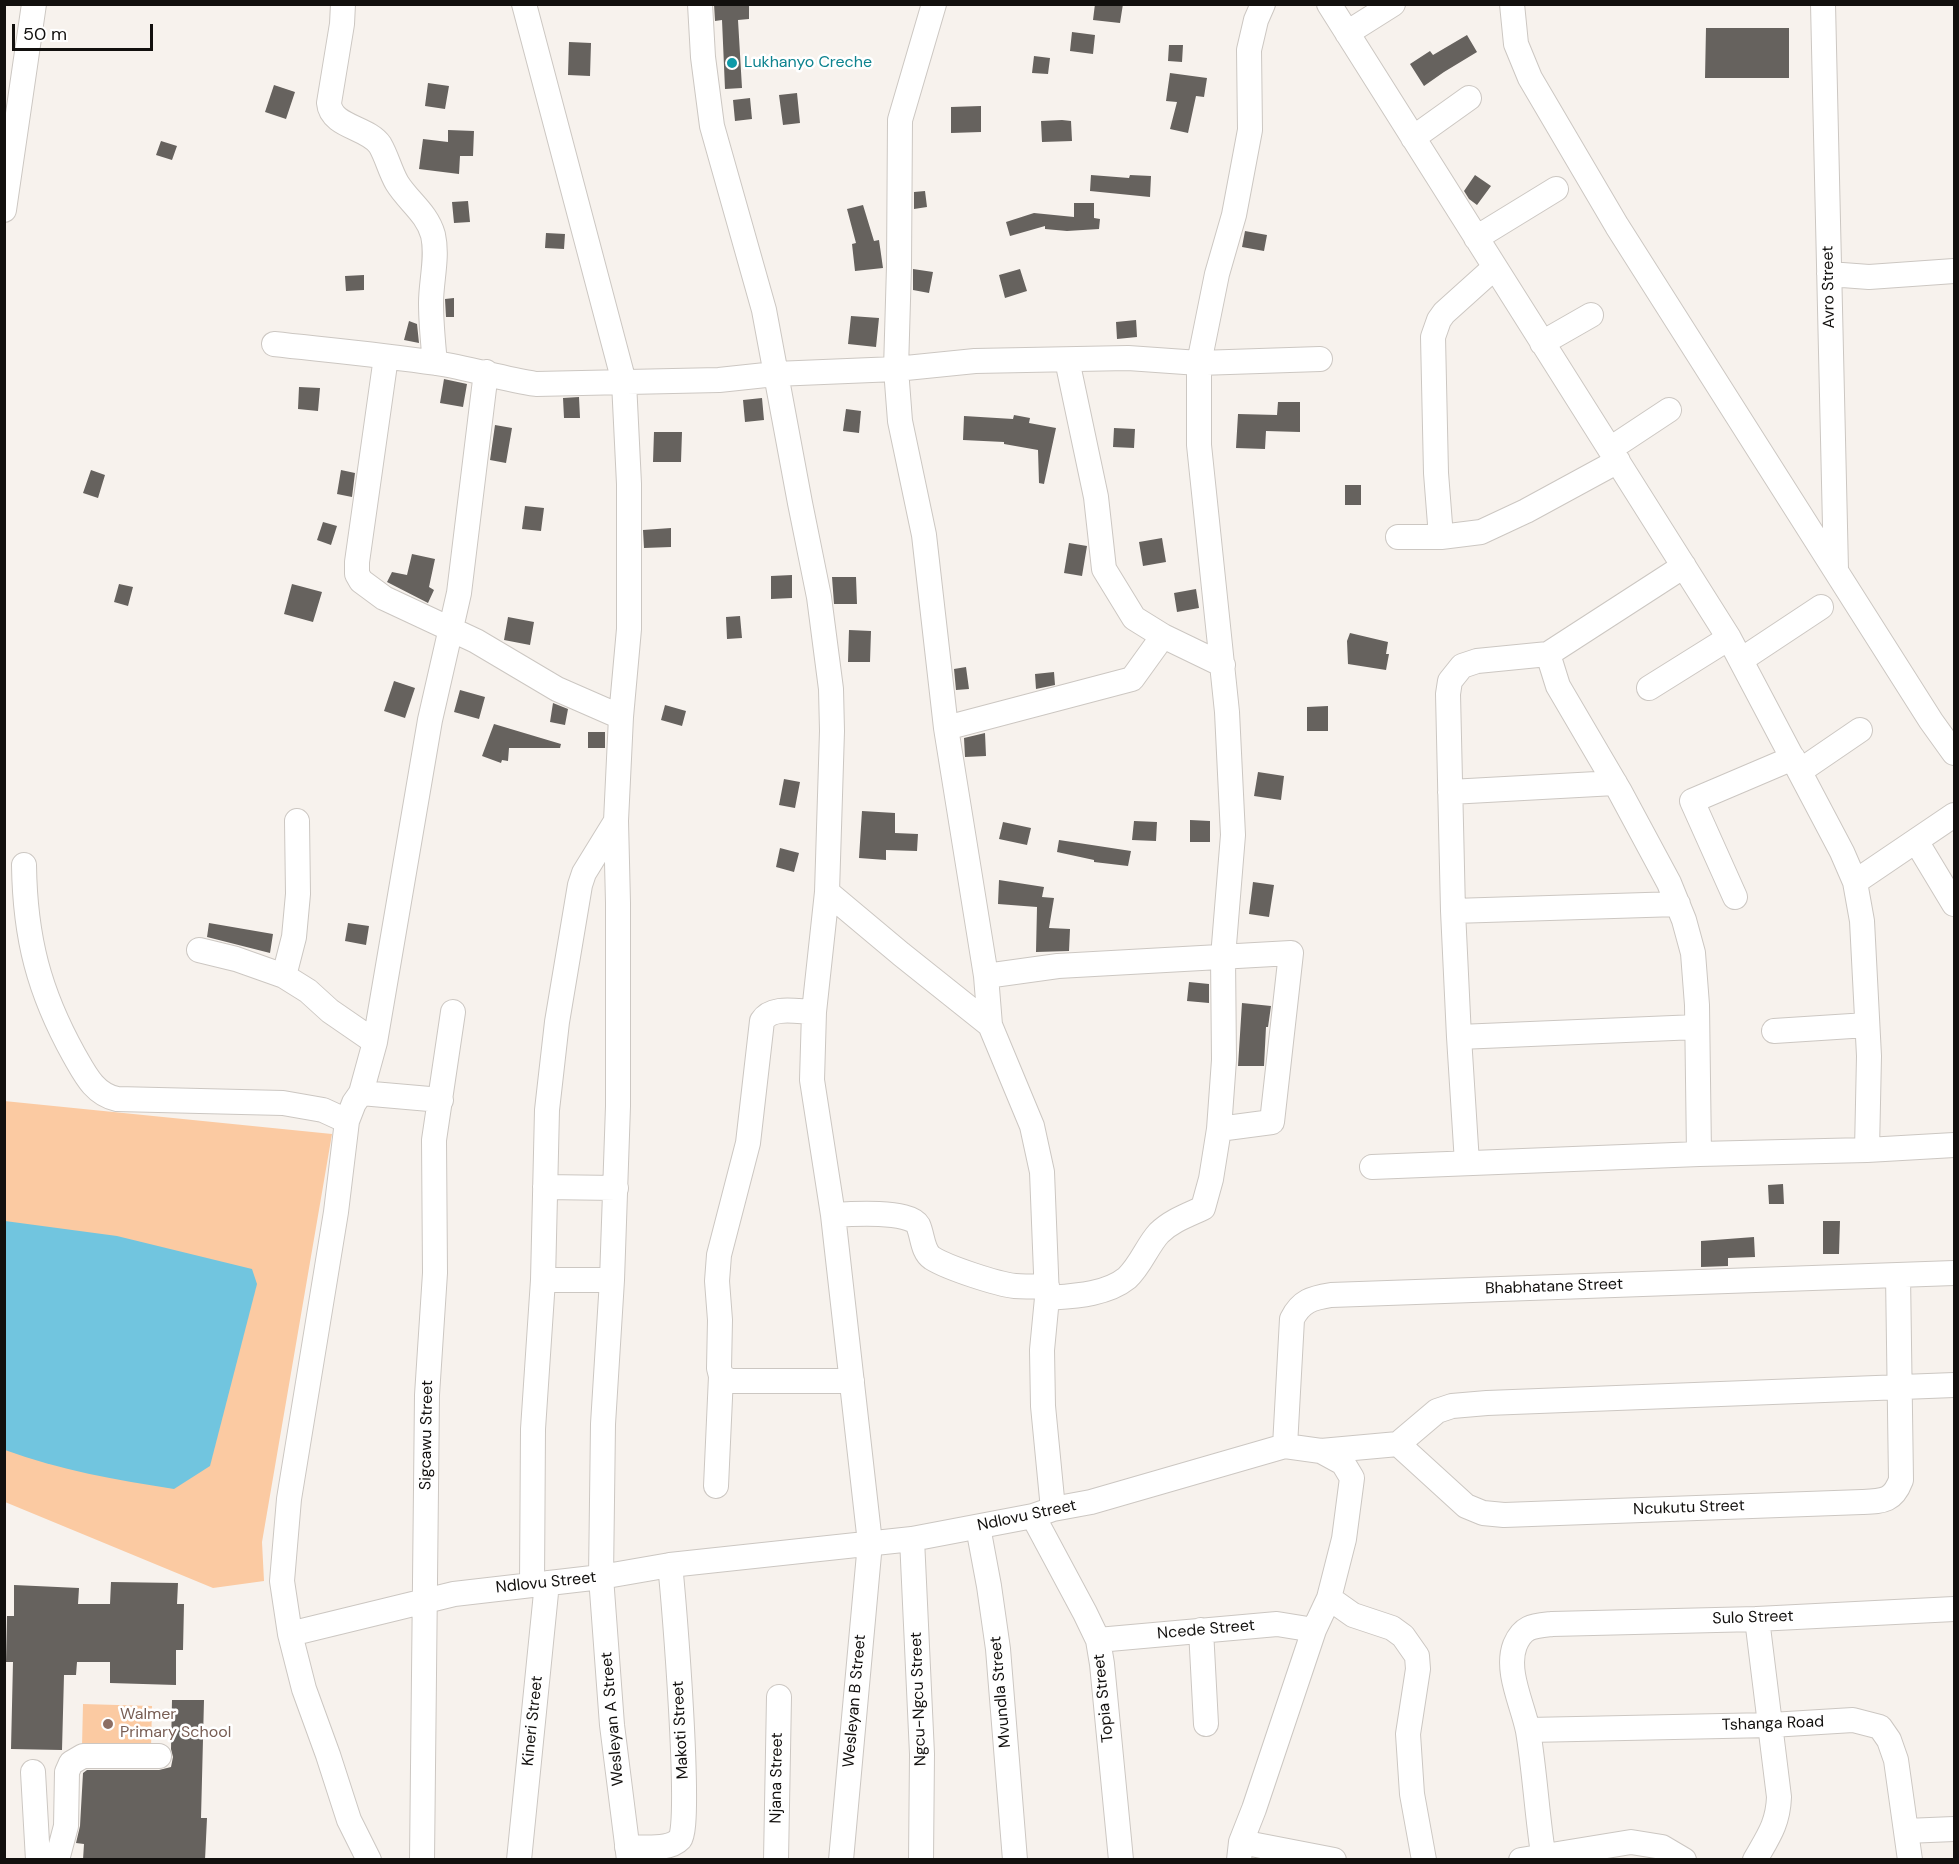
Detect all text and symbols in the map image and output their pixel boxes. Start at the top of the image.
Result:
scale bar [15,12,156,50]
text: 50 m [23,22,67,46]
place label: Lukhanyo Creche [744,53,872,73]
marker: Lukhanyo Creche [725,56,739,70]
street label: Avro Street [1819,245,1839,329]
street label: Bhabhatane Street [1485,1275,1623,1299]
street label: Sigcawu Street [416,1380,438,1490]
street label: Ndlovu Street [976,1496,1078,1536]
street label: Ncukutu Street [1633,1496,1745,1520]
street label: Ndlovu Street [495,1568,597,1598]
street label: Sulo Street [1712,1607,1794,1629]
street label: Ncede Street [1156,1616,1256,1644]
street label: Ngcu-Ngcu Street [907,1632,931,1766]
street label: Wesleyan B Street [840,1633,870,1769]
street label: Mvundla Street [987,1635,1015,1749]
street label: Wesleyan A Street [598,1651,628,1787]
street label: Topia Street [1090,1653,1118,1743]
street label: Kineri Street [519,1675,547,1767]
street label: Makoti Street [669,1680,693,1780]
place label: Walmer Primary School [120,1705,231,1743]
street label: Tshanga Road [1722,1713,1824,1735]
marker: Walmer Primary School [101,1717,115,1731]
street label: Njana Street [767,1732,787,1824]

